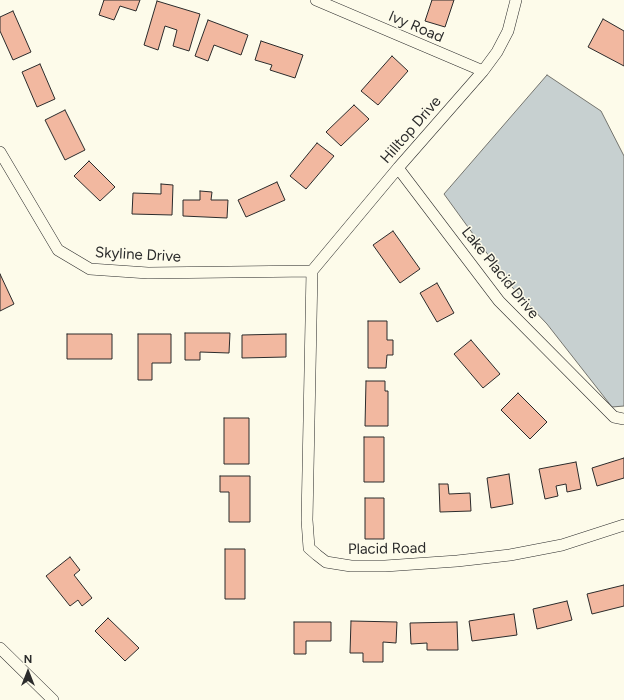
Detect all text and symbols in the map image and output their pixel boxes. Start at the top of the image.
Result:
street label: Ivy Road [386,7,446,47]
street label: Hilltop Drive [377,93,445,167]
street label: Lake Placid Drive [457,223,543,323]
street label: Skyline Drive [95,244,181,266]
street label: Placid Road [348,539,426,559]
north arrow [8,652,48,692]
text: N [24,653,32,666]

